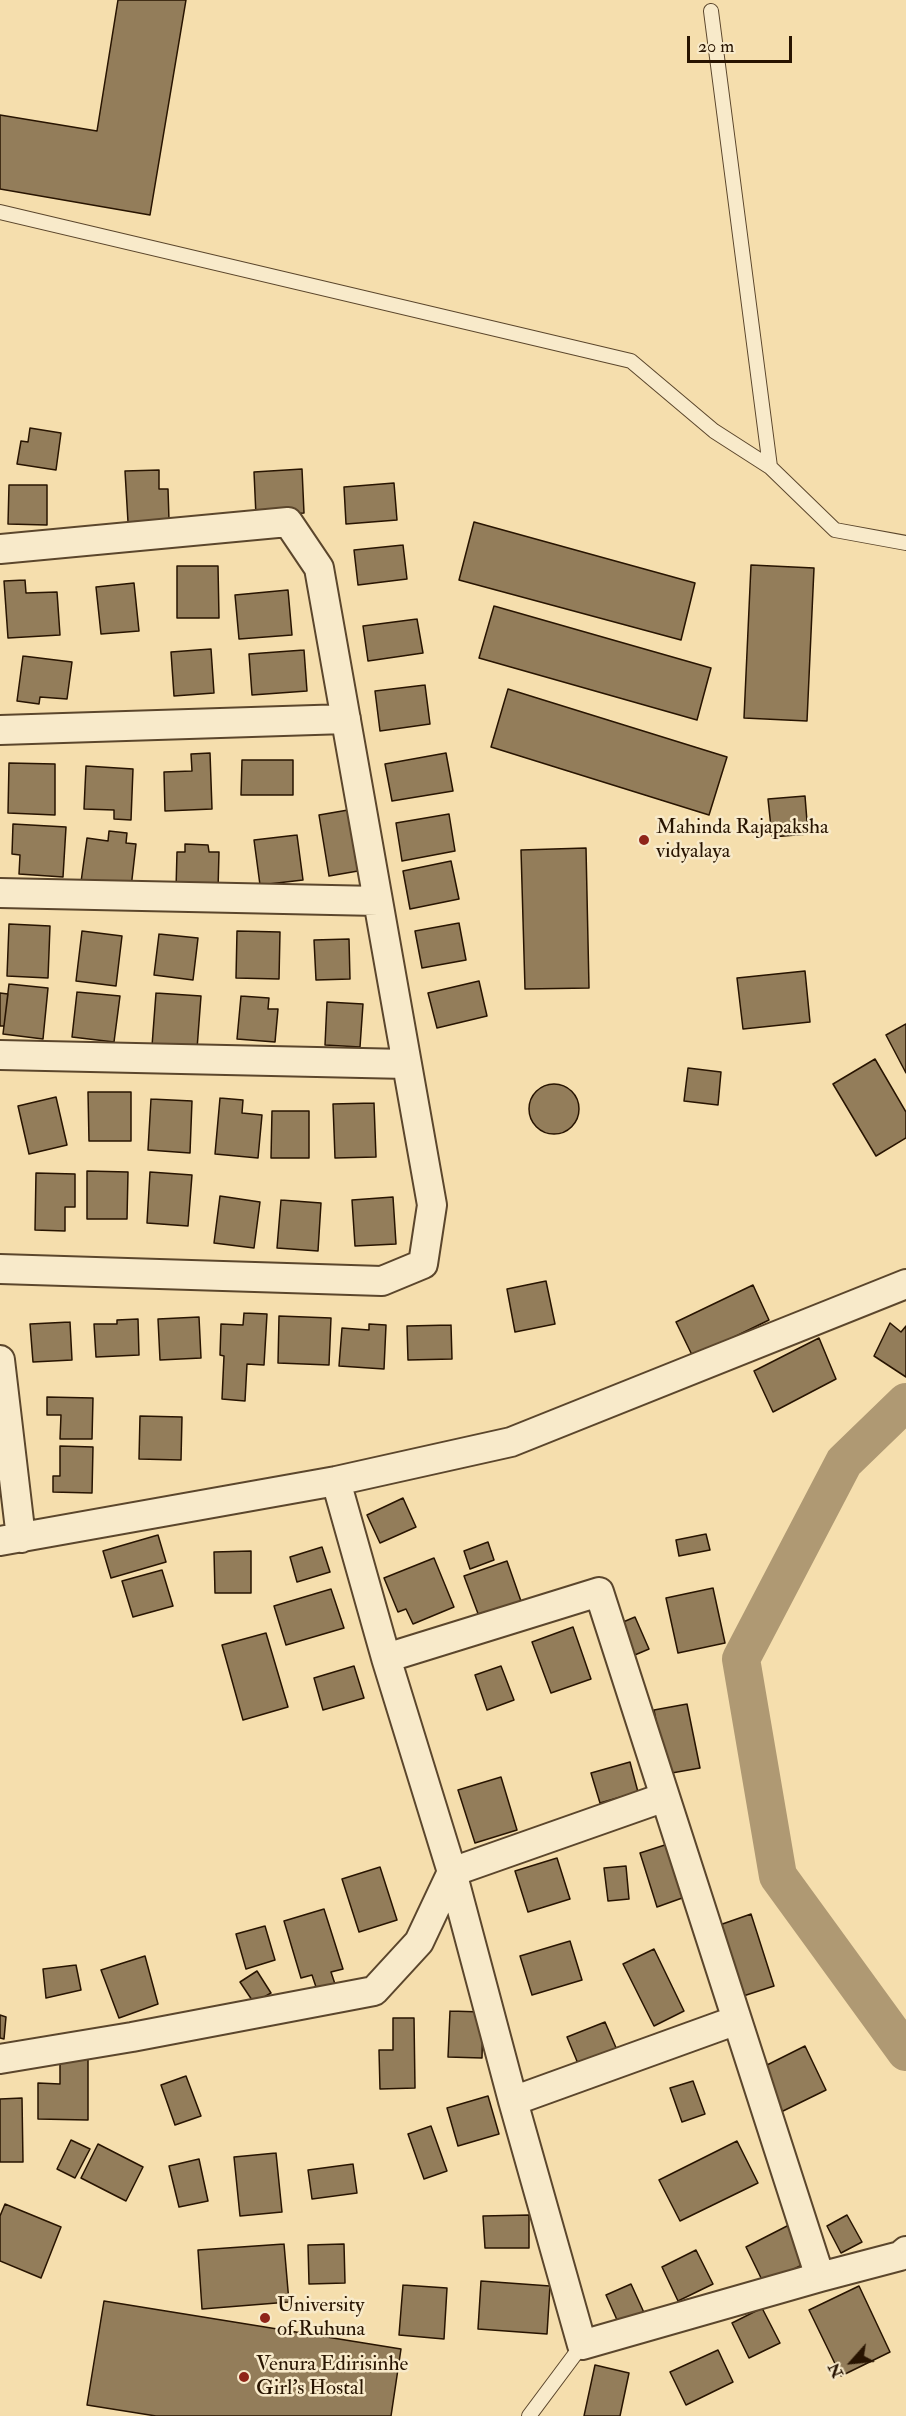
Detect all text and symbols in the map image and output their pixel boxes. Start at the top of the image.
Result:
scale bar [690,24,795,62]
text: 20 m [698,35,734,58]
place label: Mahinda Rajapaksha vidyalaya [656,815,829,865]
marker: Mahinda Rajapaksha vidyalaya [637,833,651,847]
place label: University of Ruhuna [277,2293,365,2343]
marker: University of Ruhuna [258,2311,272,2325]
north arrow [822,2332,882,2392]
place label: Venura Edirisinhe Girl's Hostal [256,2352,408,2402]
text: N [824,2359,848,2381]
marker: Venura Edirisinhe Girl's Hostal [237,2370,251,2384]

